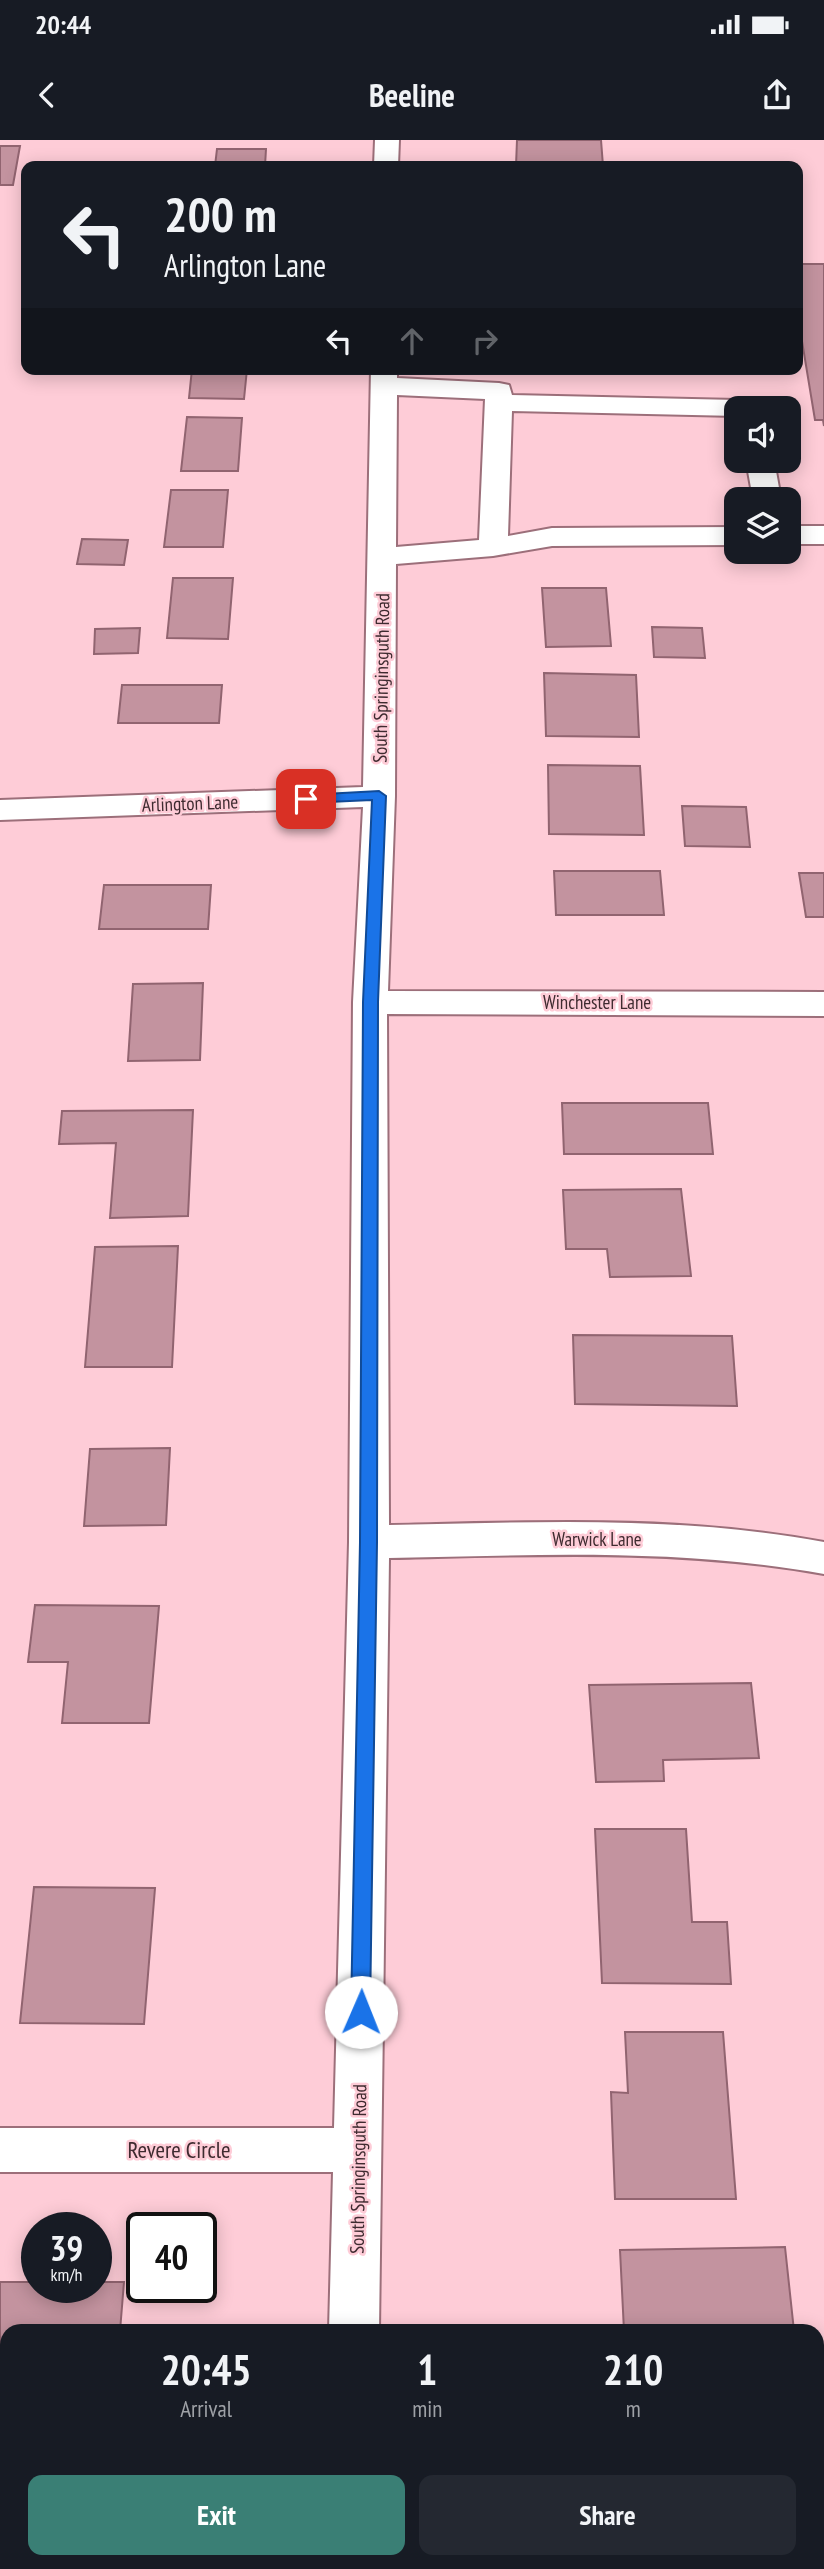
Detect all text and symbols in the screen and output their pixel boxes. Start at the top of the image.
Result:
text: 20:44 [35,8,91,41]
text: Beeline [369,74,455,116]
icon: back [28,76,66,114]
icon: share [758,76,796,114]
text: 200 m [164,182,277,246]
icon: left [49,189,140,280]
text: Arlington Lane [164,244,326,286]
icon: left [320,322,358,360]
icon: ahead [393,322,431,360]
icon: right [466,322,504,360]
map controls [724,396,801,564]
button: sound [724,396,801,473]
button: layers [724,487,801,564]
street label: South Springinsguth Road [368,593,394,763]
pin [276,769,336,829]
icon: arrive [287,780,325,818]
street label: Arlington Lane [141,789,239,817]
street label: Winchester Lane [543,990,651,1014]
street label: Warwick Lane [552,1527,642,1551]
position arrow [324,1975,398,2049]
street label: South Springinsguth Road [345,2084,371,2254]
street label: Revere Circle [127,2135,231,2164]
speed limit sign: 40 [126,2212,217,2303]
text: 39 [50,2225,83,2271]
text: km/h [51,2263,82,2286]
text: 20:45 [161,2342,252,2397]
text: 1 [417,2342,437,2397]
text: 210 [603,2342,663,2397]
text: Arrival [180,2394,232,2423]
text: min [412,2394,442,2423]
text: m [626,2394,641,2423]
button: Exit [28,2475,405,2555]
button: Share [419,2475,796,2555]

